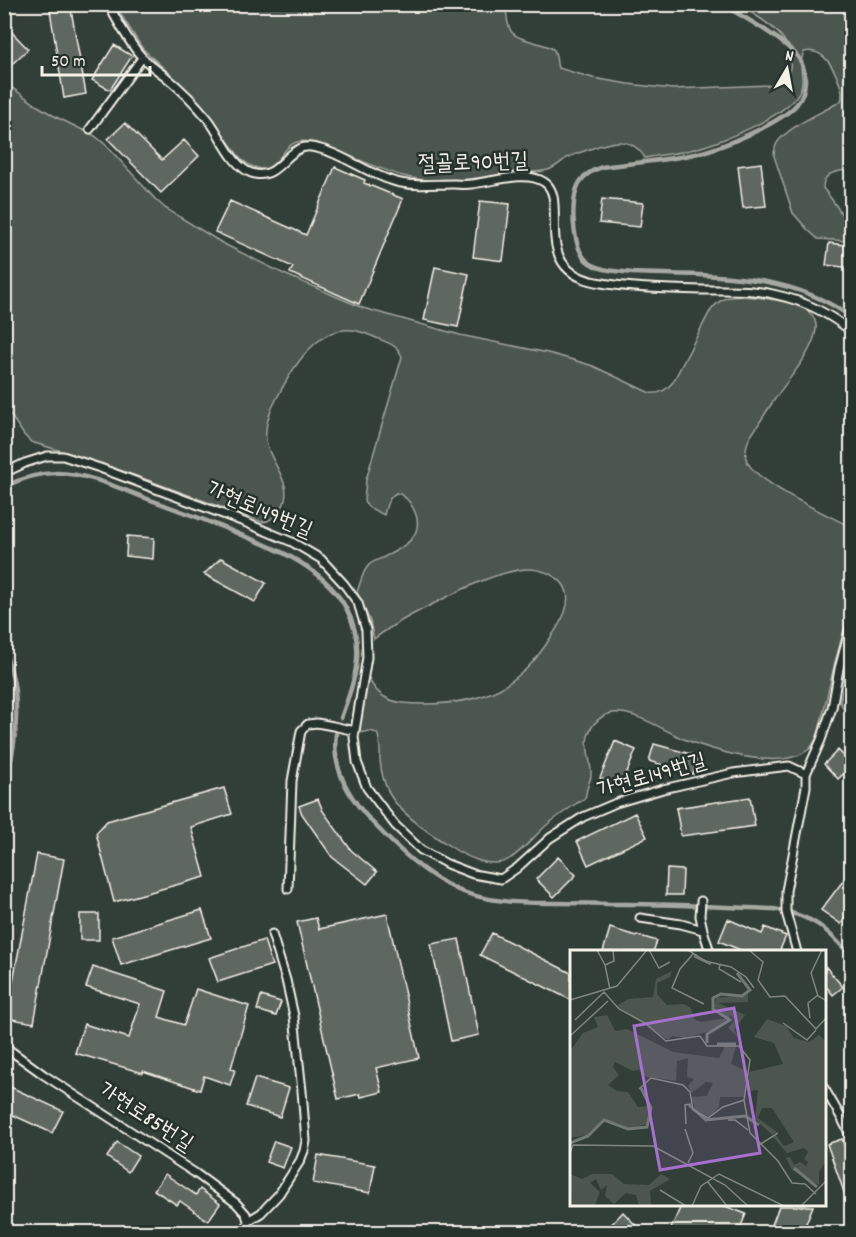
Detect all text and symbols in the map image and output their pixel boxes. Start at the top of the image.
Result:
scale bar [42,39,150,77]
north arrow [757,39,817,99]
text: N [783,45,795,69]
text: 50 m [51,50,86,75]
street label: 절골로90번길 [417,147,529,181]
street label: 가현로149번길 [201,475,317,547]
street label: 가현로149번길 [594,747,711,807]
inset map [570,950,826,1207]
street label: 가현로85번길 [91,1076,199,1160]

